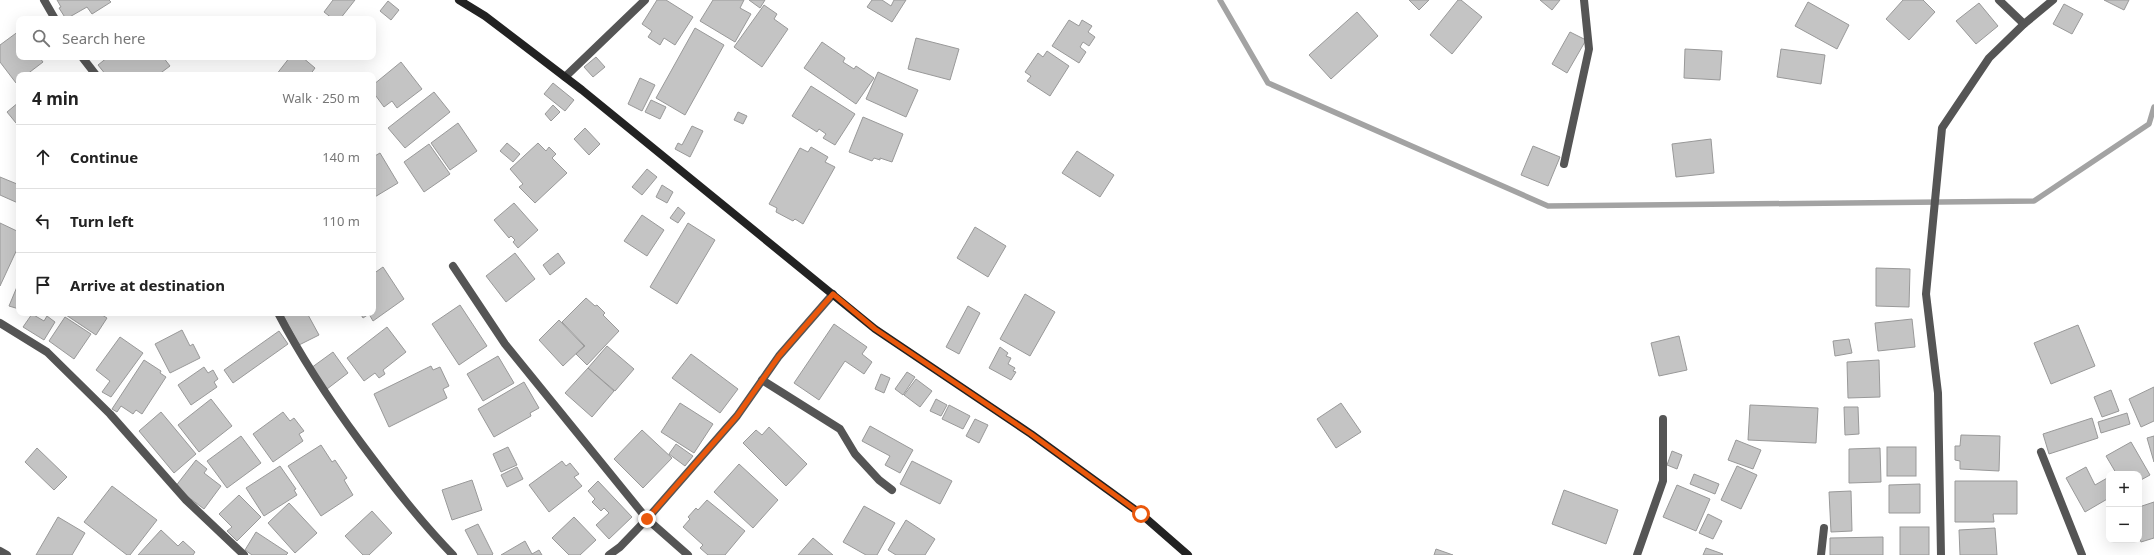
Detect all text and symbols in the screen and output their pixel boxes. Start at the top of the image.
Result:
search box [16,16,376,60]
icon: search [30,27,52,49]
text: Search here [62,28,145,48]
text: 4 min [32,87,79,110]
text: Walk · 250 m [282,89,360,107]
icon: ahead [32,146,54,168]
text: Continue [70,147,138,167]
text: 140 m [322,148,360,166]
icon: left [32,210,54,232]
text: Turn left [70,211,134,231]
text: 110 m [322,212,360,230]
icon: arrive [32,274,54,296]
text: Arrive at destination [70,275,225,295]
map controls [2106,471,2142,543]
button: + [2106,471,2142,507]
route start [1132,505,1150,523]
button: − [2106,507,2142,543]
route end [638,510,656,528]

